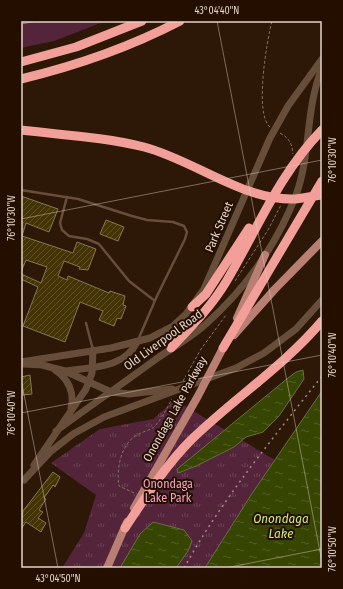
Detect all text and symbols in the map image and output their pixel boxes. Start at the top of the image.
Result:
text: 43°04'40"N [195,5,239,17]
text: 76°10'30"W [327,137,339,183]
text: 76°10'30"W [6,195,18,241]
street label: Park Street [202,200,236,254]
street label: Old Liverpool Road [121,307,205,373]
text: 76°10'40"W [327,332,339,378]
street label: Onondaga Lake Parkway [140,353,210,464]
text: 76°10'40"W [6,390,18,436]
park label: Onondaga Lake Park [143,477,193,505]
water label: Onondaga Lake [253,511,309,541]
text: 76°10'50"W [327,526,339,572]
text: 43°04'50"N [35,573,81,585]

